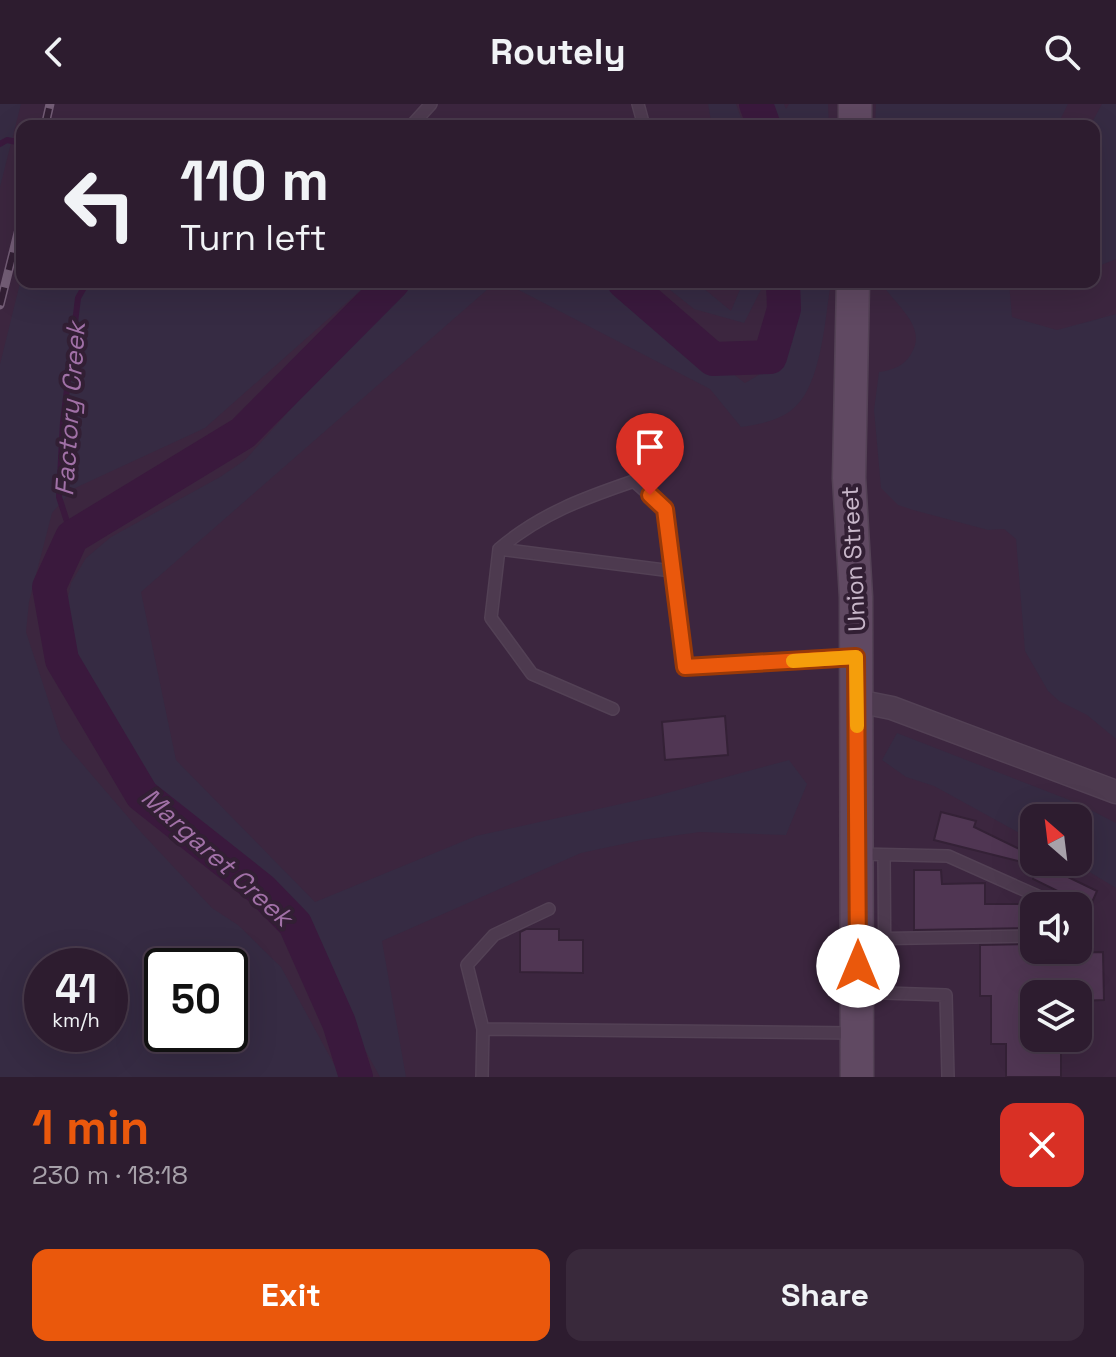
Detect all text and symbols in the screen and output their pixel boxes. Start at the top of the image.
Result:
text: Routely [490,29,626,75]
icon: back [32,30,76,74]
icon: search [1040,30,1084,74]
text: 110 m [180,145,329,216]
icon: left [48,152,152,256]
text: Turn left [180,215,327,261]
water label: Factory Creek [47,318,93,497]
pin [616,413,684,495]
icon: arrive [628,425,672,469]
street label: Union Street [834,485,872,633]
water label: Margaret Creek [134,780,302,936]
north arrow [1020,804,1092,876]
map controls [1020,804,1092,1052]
button: sound [1020,892,1092,964]
position arrow [816,924,900,1008]
speed limit sign: 50 [144,948,248,1052]
text: 41 [55,964,97,1015]
button: layers [1020,980,1092,1052]
text: km/h [52,1007,100,1033]
text: 1 min [32,1097,149,1158]
button: close [1000,1103,1084,1187]
text: 230 m · 18:18 [32,1158,188,1192]
button: Exit [32,1249,550,1341]
button: Share [566,1249,1084,1341]

